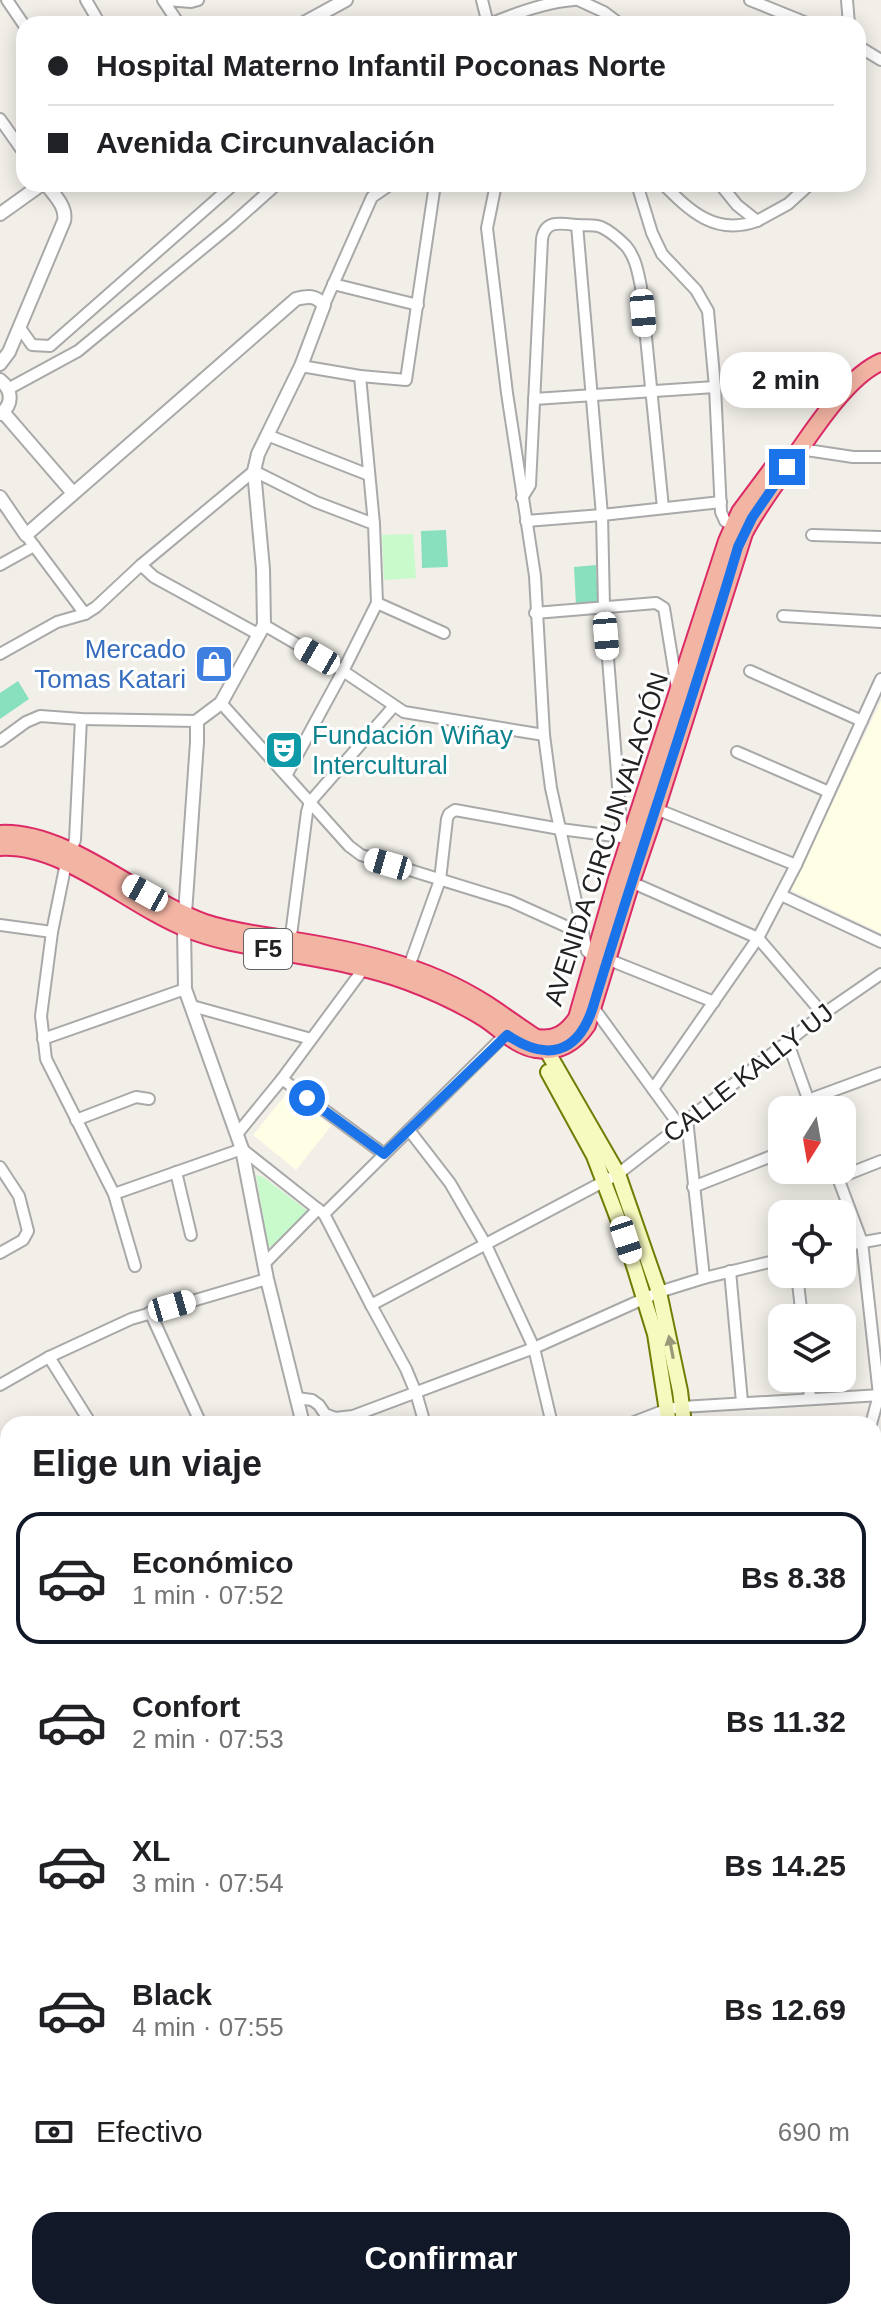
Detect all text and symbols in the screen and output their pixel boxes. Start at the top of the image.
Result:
text: Hospital Materno Infantil Poconas Norte [96,49,666,82]
text: Avenida Circunvalación [96,126,435,159]
car [629,288,657,338]
callout: 2 min [721,351,853,407]
text: 2 min [752,365,820,395]
route end [769,449,805,485]
car [592,611,620,661]
place label: Mercado Tomas Katari [34,634,186,694]
car [290,634,344,678]
shop icon: Mercado Tomas Katari [193,643,235,685]
street label: AVENIDA CIRCUNVALACIÓN [538,669,674,1009]
place label: Fundación Wiñay Intercultural [312,720,513,780]
theatre icon: Fundación Wiñay Intercultural [263,729,305,771]
car [362,846,414,882]
car [118,871,172,915]
road number: F5 [244,929,292,969]
street label: CALLE KALLY UJ [657,997,839,1149]
route start [289,1080,325,1116]
north arrow [768,1096,856,1184]
map controls [768,1096,856,1392]
button: locate [768,1200,856,1288]
car [607,1213,645,1267]
car [146,1288,198,1324]
button: layers [768,1304,856,1392]
one-way arrow [665,1334,677,1359]
text: Elige un viaje [32,1443,262,1484]
icon: car [36,1542,108,1614]
text: Económico [132,1546,294,1579]
text: Bs 8.38 [741,1561,846,1594]
text: 1 min · 07:52 [132,1580,284,1610]
icon: car [36,1686,108,1758]
text: Confort [132,1690,240,1723]
text: Bs 11.32 [726,1705,846,1738]
text: 2 min · 07:53 [132,1724,284,1754]
icon: car [36,1830,108,1902]
text: XL [132,1834,170,1867]
text: Bs 14.25 [724,1849,846,1882]
text: 3 min · 07:54 [132,1868,284,1898]
icon: car [36,1974,108,2046]
text: Black [132,1978,212,2011]
text: Bs 12.69 [724,1993,846,2026]
text: 4 min · 07:55 [132,2012,284,2042]
icon: cash [32,2110,76,2154]
text: Efectivo [96,2115,203,2148]
text: 690 m [778,2117,850,2147]
button: Confirmar [32,2212,850,2304]

